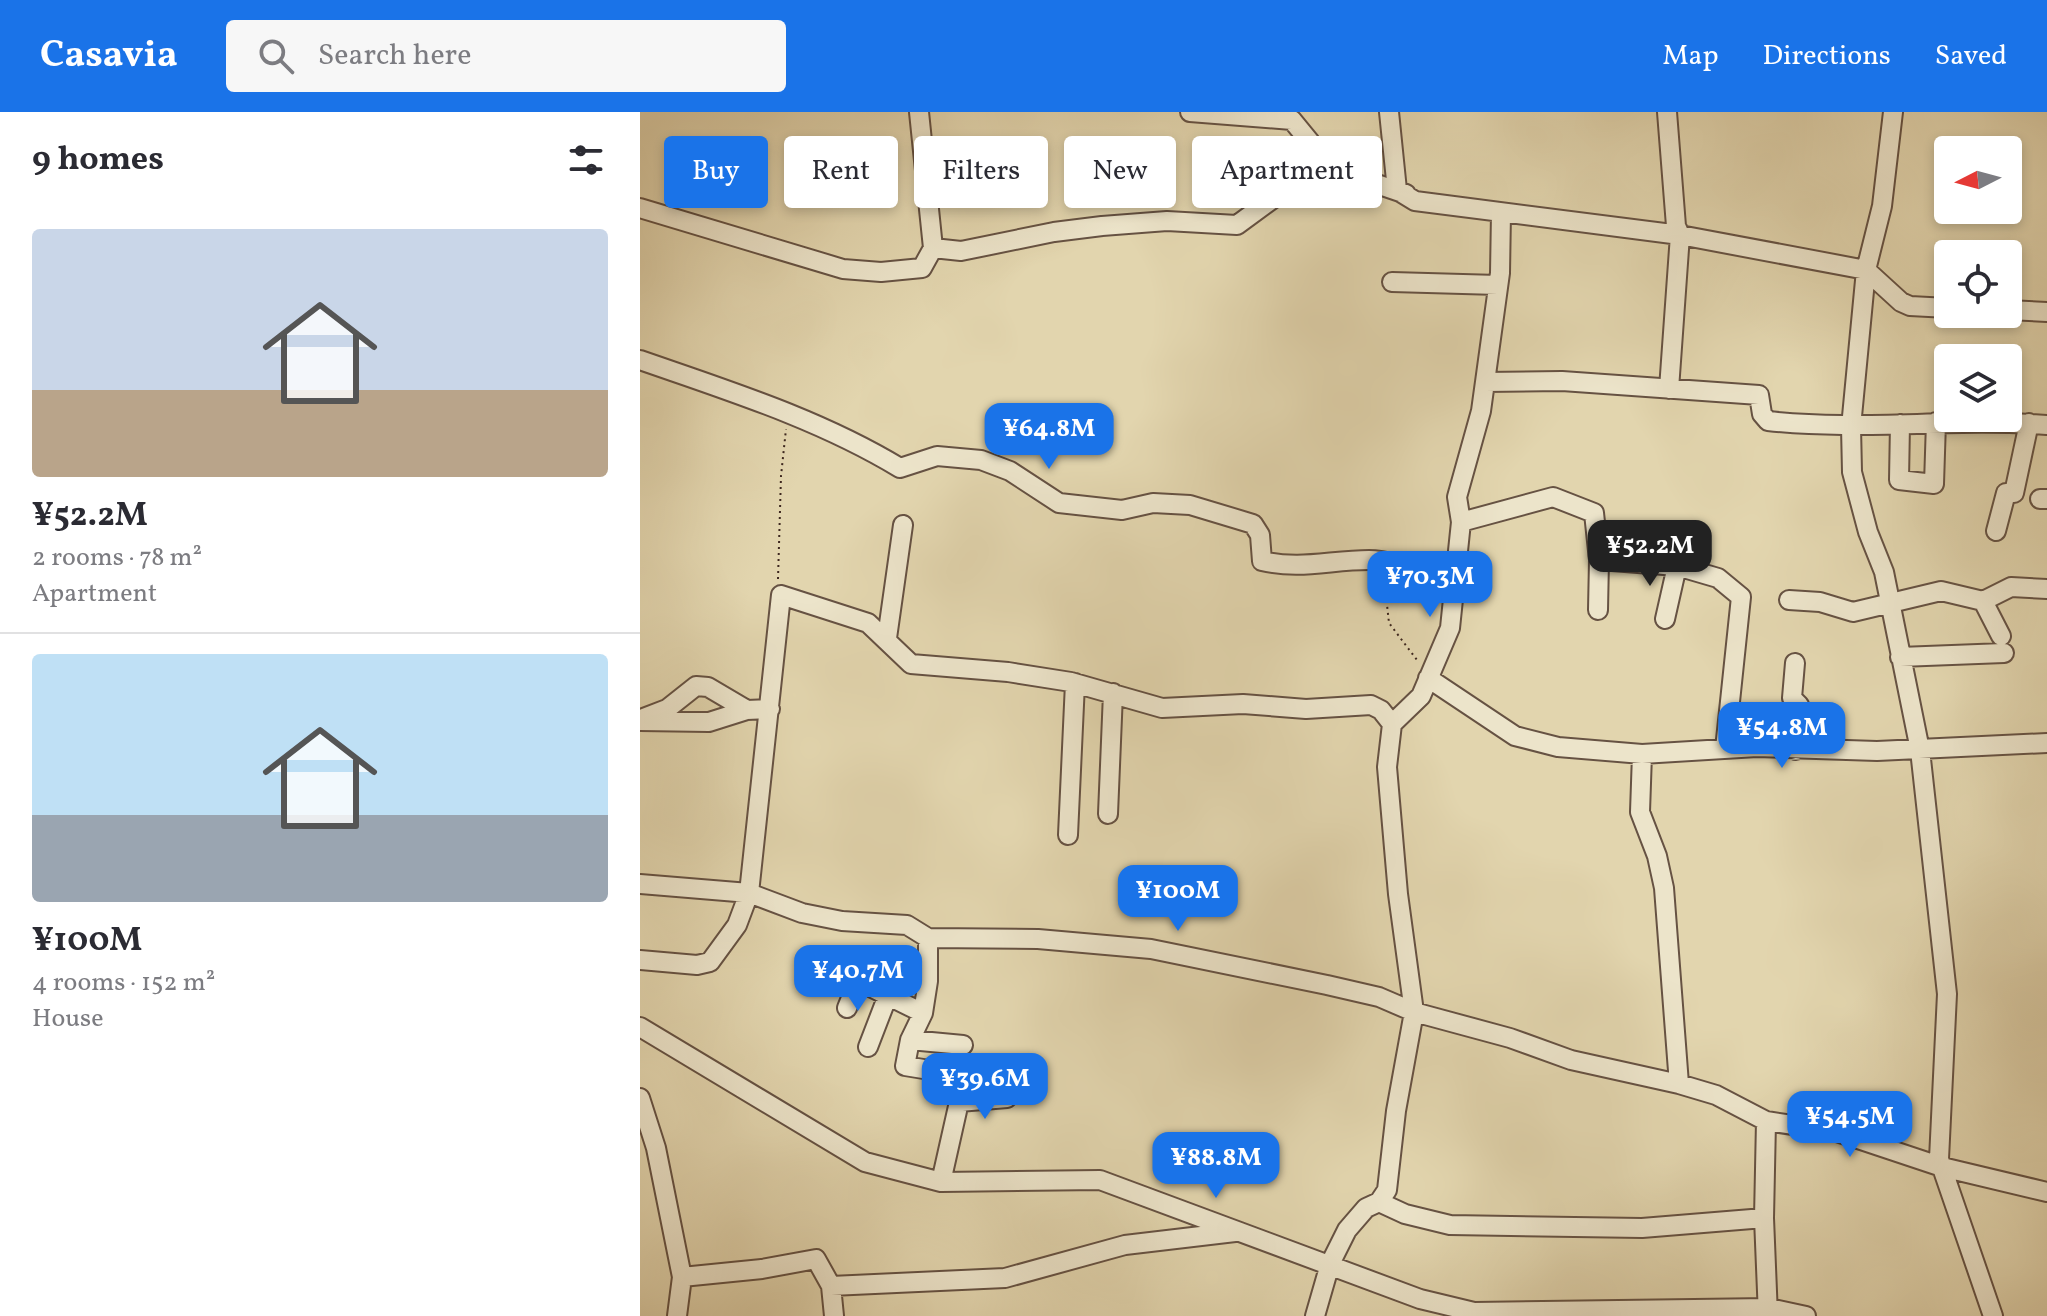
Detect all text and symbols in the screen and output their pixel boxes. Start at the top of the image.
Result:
search box [226,20,786,92]
text: Casavia [40,30,178,83]
icon: search [254,34,298,78]
text: Search here [318,35,471,77]
text: Map [1663,37,1719,76]
text: Directions [1763,37,1891,76]
text: Saved [1935,37,2007,76]
chip: Buy [664,136,768,208]
chip: Rent [784,136,898,208]
chip: Filters [914,136,1048,208]
chip: New [1064,136,1176,208]
chip: Apartment [1192,136,1382,208]
north arrow [1934,136,2022,224]
map controls [1934,136,2022,432]
text: 9 homes [32,137,164,184]
icon: filters [564,138,608,182]
button: locate [1934,240,2022,328]
icon: home [248,281,392,425]
button: layers [1934,344,2022,432]
pin: ¥64.8M [984,403,1114,471]
text: ¥64.8M [1003,411,1095,447]
text: ¥52.2M [32,493,148,540]
pin: ¥52.2M [1585,520,1715,588]
text: ¥52.2M [1606,528,1694,564]
text: 2 rooms · 78 m² [32,540,202,576]
pin: ¥70.3M [1365,551,1495,619]
text: ¥70.3M [1385,559,1475,595]
text: Apartment [32,576,157,612]
pin: ¥54.8M [1717,702,1847,770]
icon: home [248,706,392,850]
text: ¥54.8M [1736,710,1828,746]
pin: ¥100M [1122,865,1234,933]
text: ¥100M [1136,873,1220,909]
text: ¥100M [32,918,142,965]
pin: ¥40.7M [793,945,923,1013]
text: ¥40.7M [812,953,904,989]
text: 4 rooms · 152 m² [32,965,215,1001]
text: House [32,1001,104,1037]
pin: ¥39.6M [920,1053,1050,1121]
text: ¥39.6M [940,1061,1030,1097]
pin: ¥54.5M [1785,1091,1915,1159]
text: ¥54.5M [1805,1099,1895,1135]
pin: ¥88.8M [1151,1132,1281,1200]
text: ¥88.8M [1170,1140,1262,1176]

